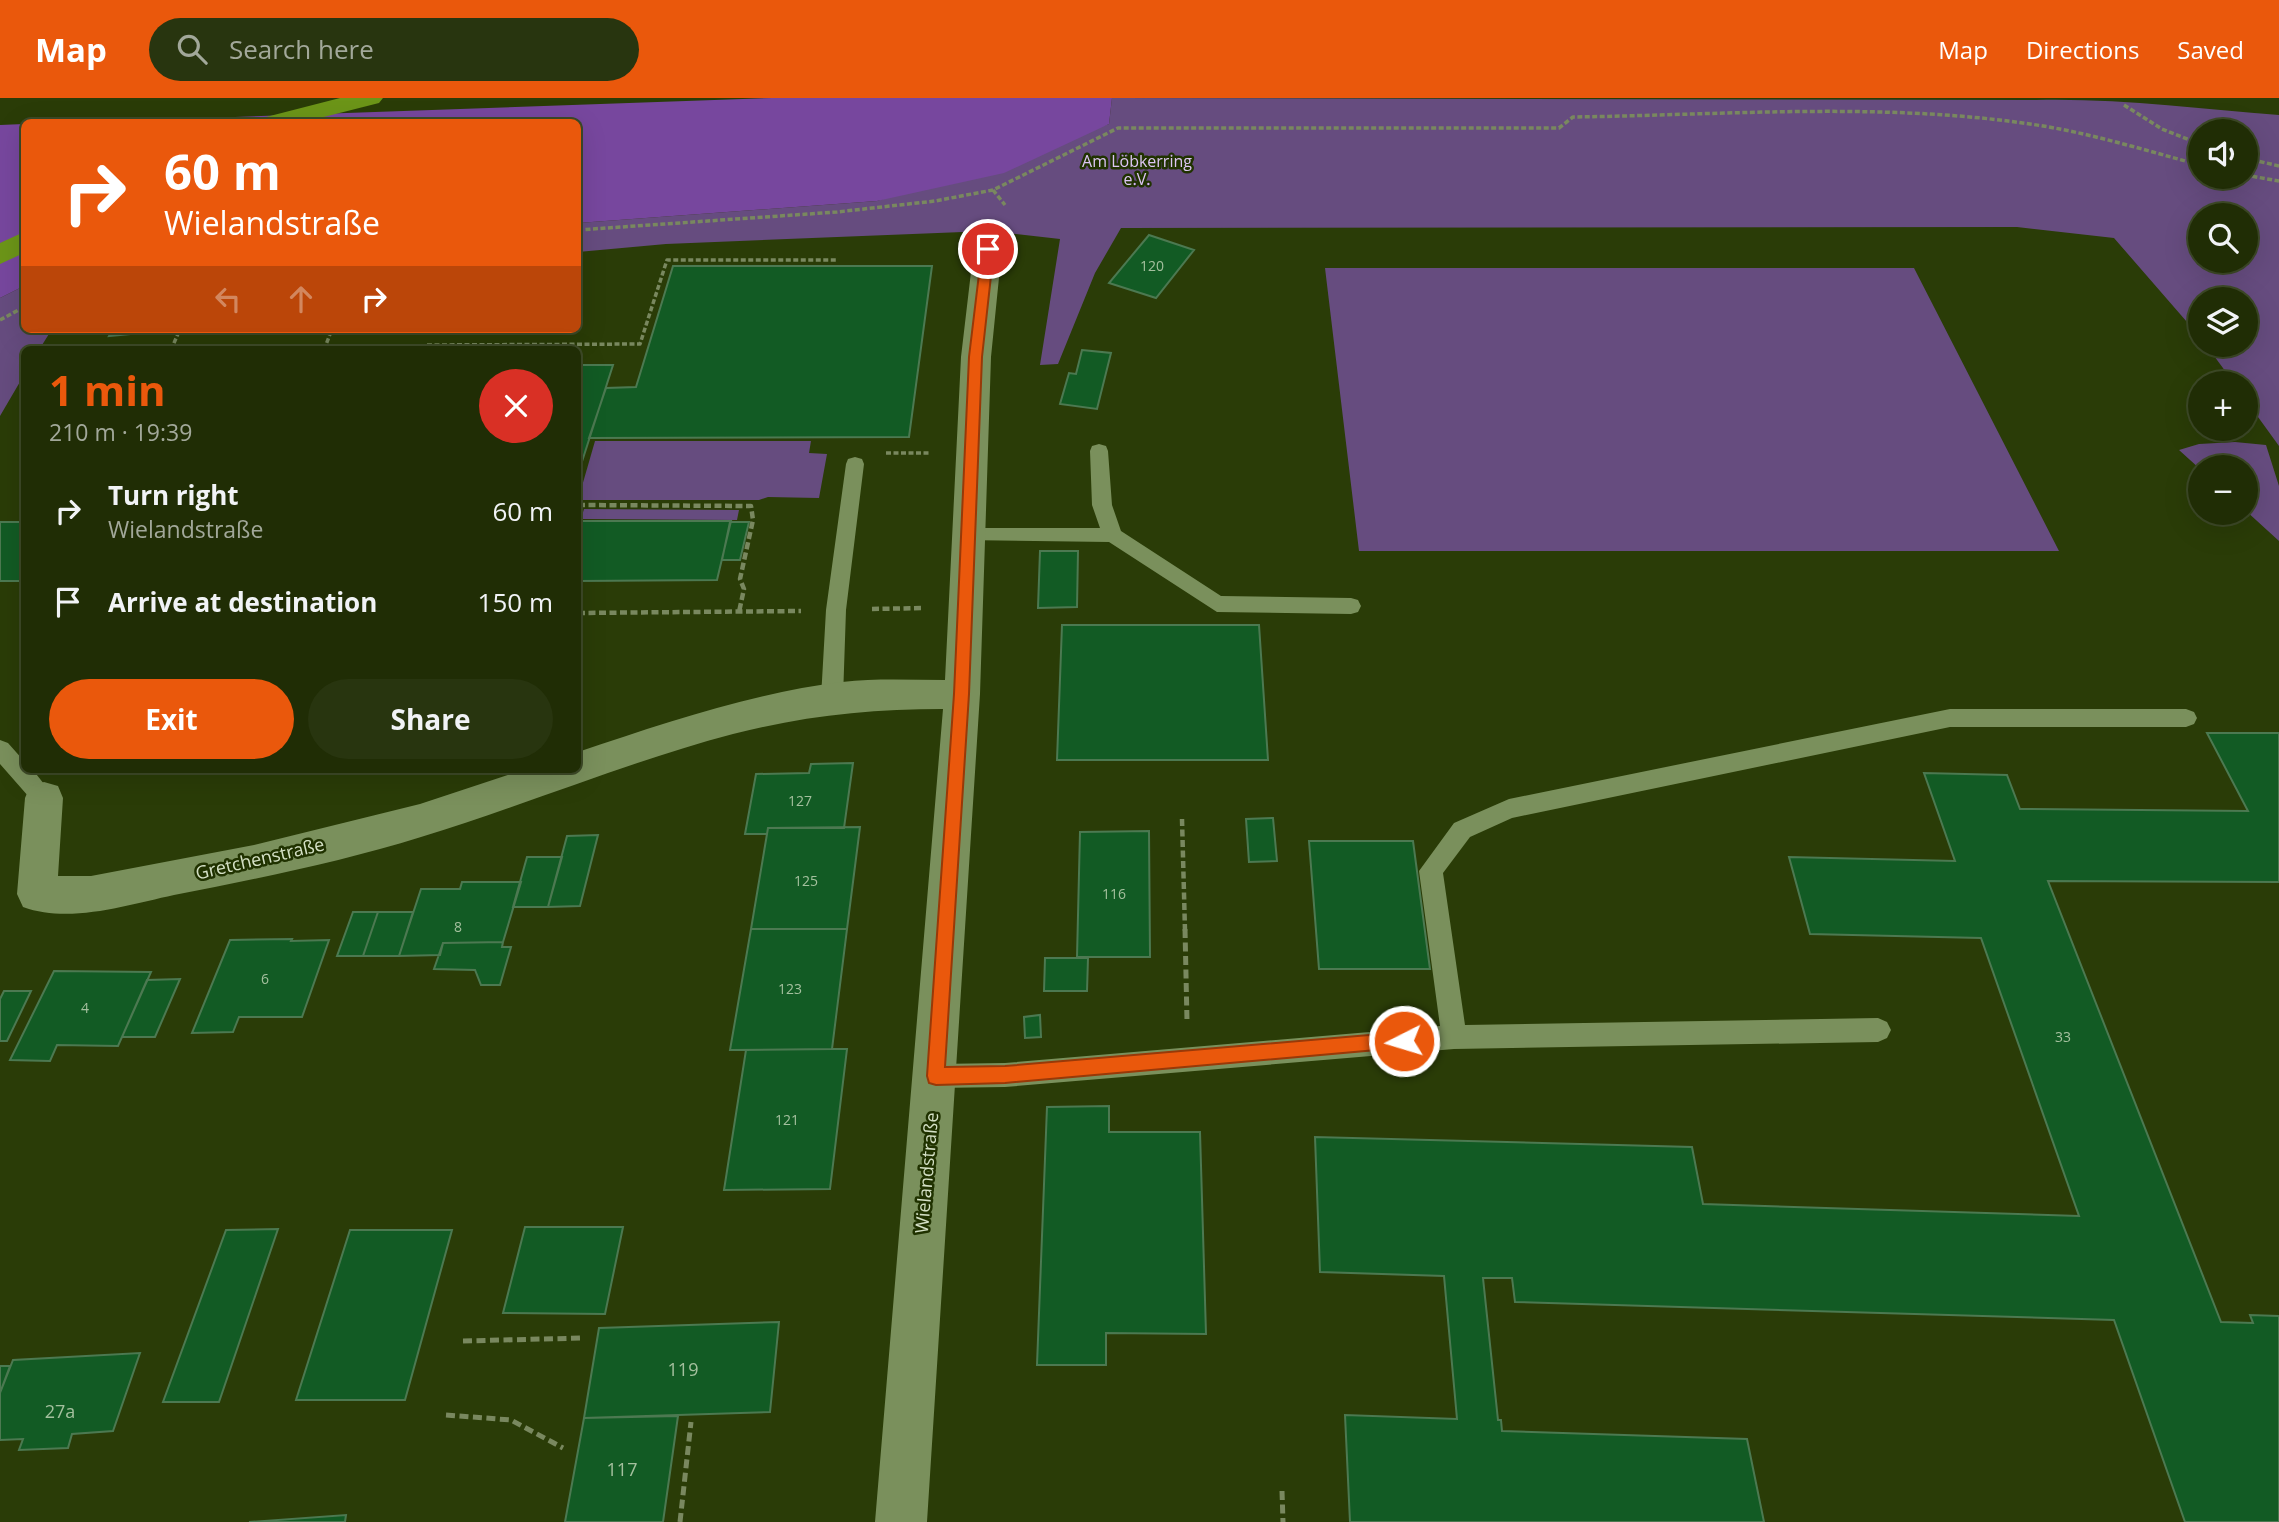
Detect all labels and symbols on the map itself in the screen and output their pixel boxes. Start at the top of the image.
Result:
park label: Am Löbkerring e.V. [1082,150,1192,190]
pin [958,219,1018,279]
house number: 120 [1140,256,1164,275]
house number: 127 [788,791,812,810]
street label: Gretchenstraße [193,832,327,885]
house number: 125 [794,871,818,890]
house number: 116 [1102,884,1126,903]
house number: 8 [454,917,462,936]
house number: 6 [261,969,269,988]
house number: 123 [778,979,802,998]
house number: 4 [81,998,89,1017]
position arrow [1367,1004,1441,1078]
house number: 33 [2055,1027,2071,1046]
house number: 121 [775,1110,799,1129]
street label: Wielandstraße [909,1111,943,1235]
house number: 119 [668,1357,698,1381]
house number: 27a [45,1399,75,1423]
house number: 117 [607,1457,637,1481]

